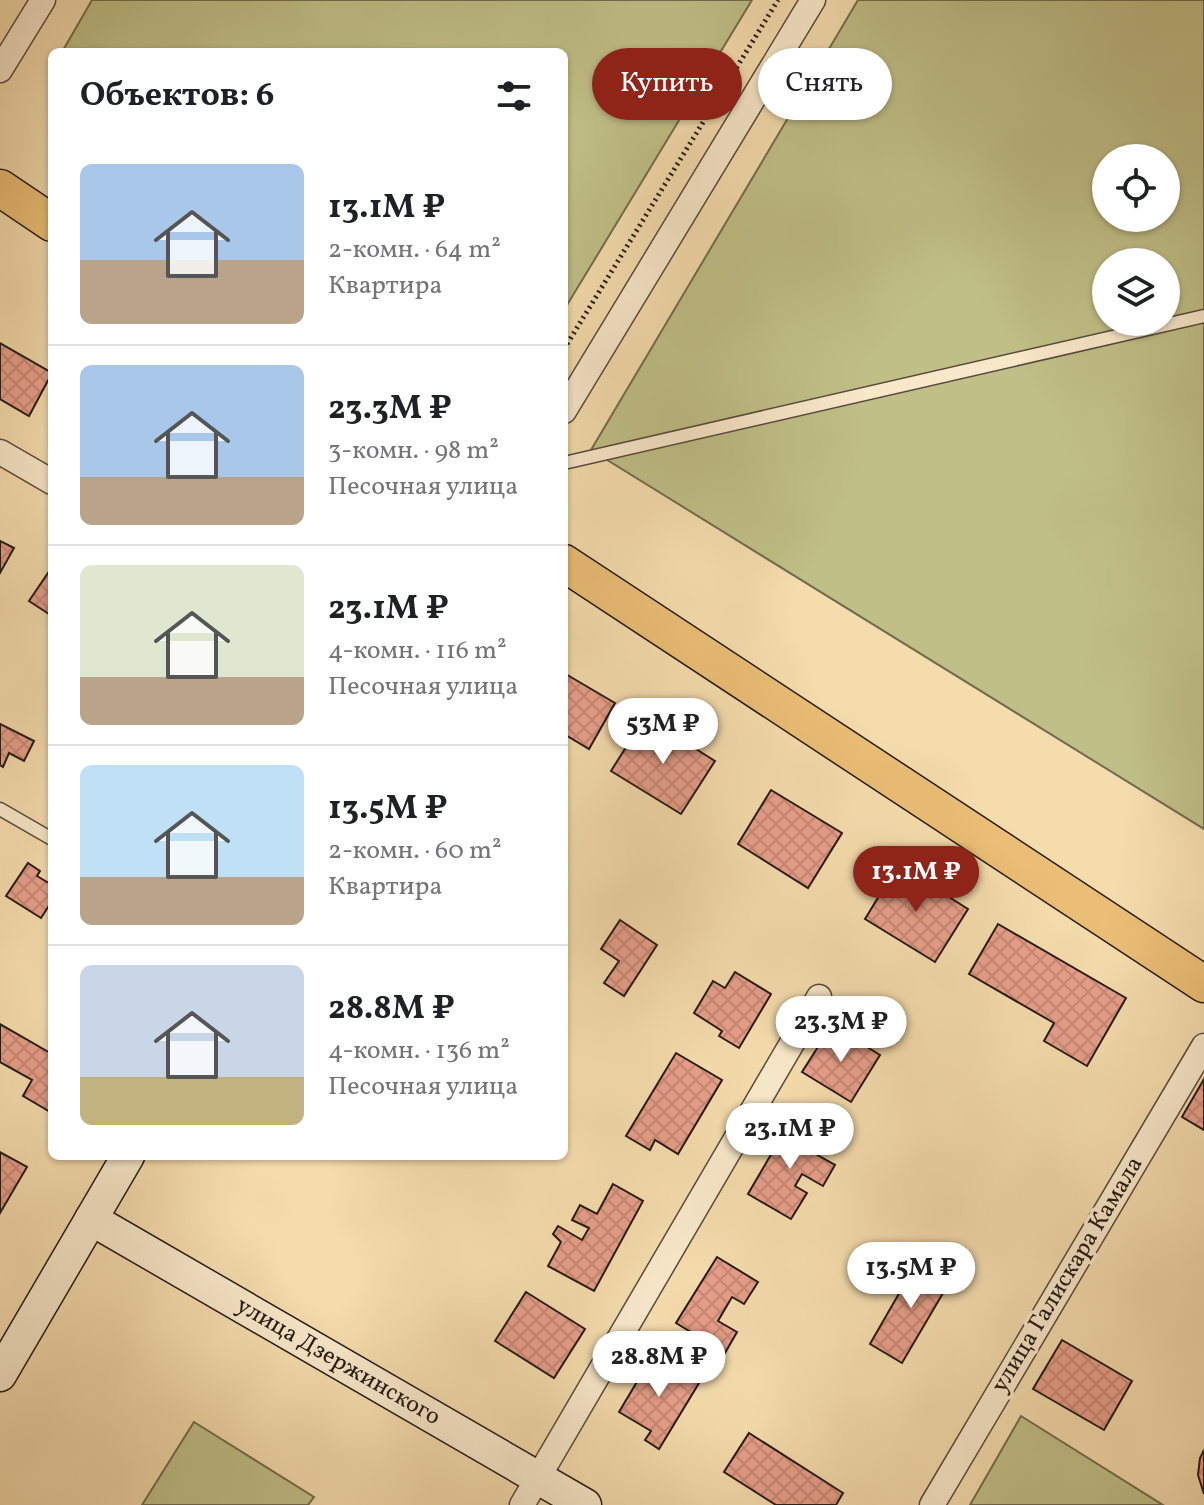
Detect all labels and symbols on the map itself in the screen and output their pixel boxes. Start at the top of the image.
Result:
pin: 53M ₽ [607,698,719,766]
pin: 13.1M ₽ [842,846,990,914]
pin: 23.3M ₽ [767,996,915,1064]
pin: 23.1M ₽ [716,1103,864,1171]
street label: улица Галискара Камала [984,1150,1152,1400]
pin: 13.5M ₽ [837,1242,985,1310]
street label: улица Дзержинского [229,1289,447,1435]
pin: 28.8M ₽ [585,1331,733,1399]

